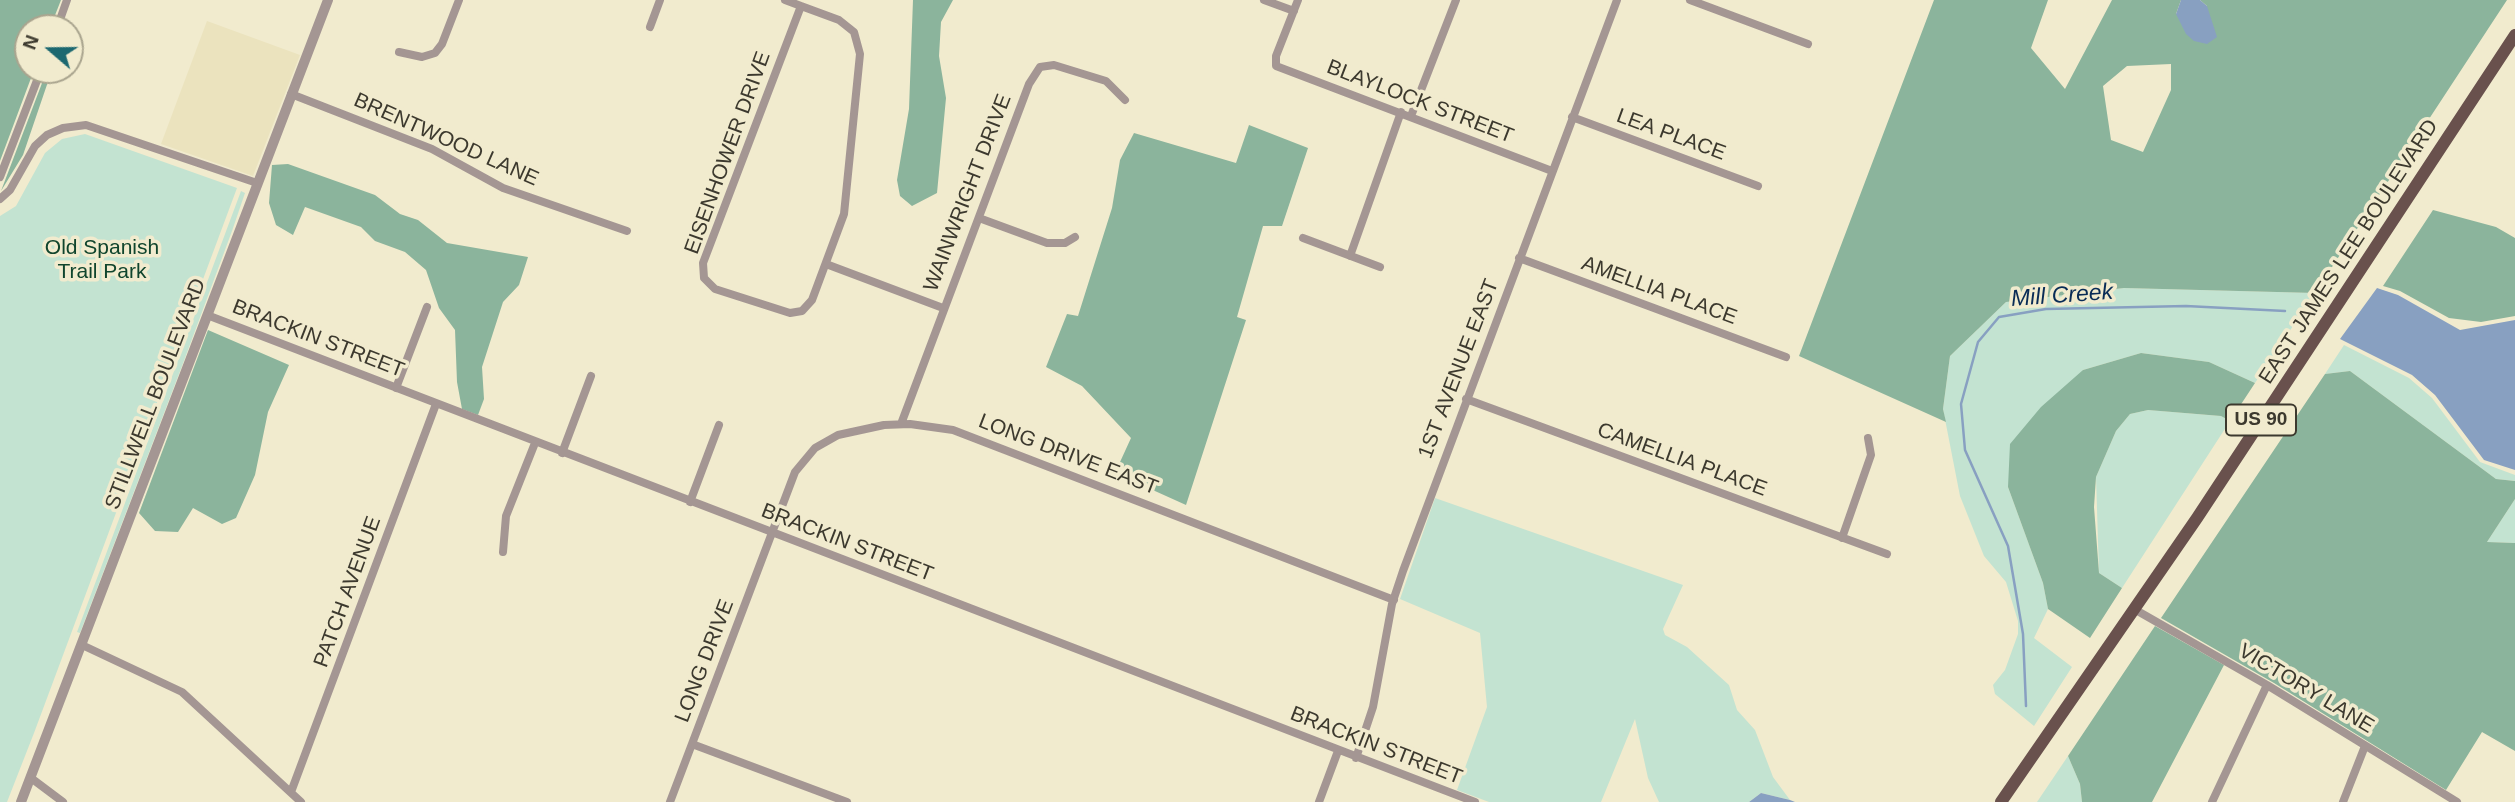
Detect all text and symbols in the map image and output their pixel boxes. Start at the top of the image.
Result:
north arrow [14,14,84,84]
text: N [18,32,43,52]
street label: EISENHOWER DRIVE [680,48,776,258]
street label: BLAYLOCK STREET [1323,55,1517,149]
street label: BRENTWOOD LANE [350,88,542,192]
street label: WAINWRIGHT DRIVE [919,91,1017,295]
street label: LEA PLACE [1613,104,1729,166]
street label: EAST JAMES LEE BOULEVARD [2254,115,2444,389]
park label: Old Spanish Trail Park [45,235,159,285]
street label: AMELLIA PLACE [1578,251,1740,331]
street label: STILLWELL BOULEVARD [100,275,212,513]
street label: 1ST AVENUE EAST [1413,276,1505,462]
water label: Mill Creek [2010,279,2114,313]
street label: BRACKIN STREET [229,295,407,383]
road number: US 90 [2226,404,2296,436]
street label: LONG DRIVE EAST [975,409,1161,501]
street label: CAMELLIA PLACE [1594,418,1770,502]
street label: BRACKIN STREET [758,499,936,587]
street label: PATCH AVENUE [309,513,387,671]
street label: LONG DRIVE [670,596,740,726]
street label: VICTORY LANE [2234,639,2378,739]
street label: BRACKIN STREET [1287,702,1465,790]

